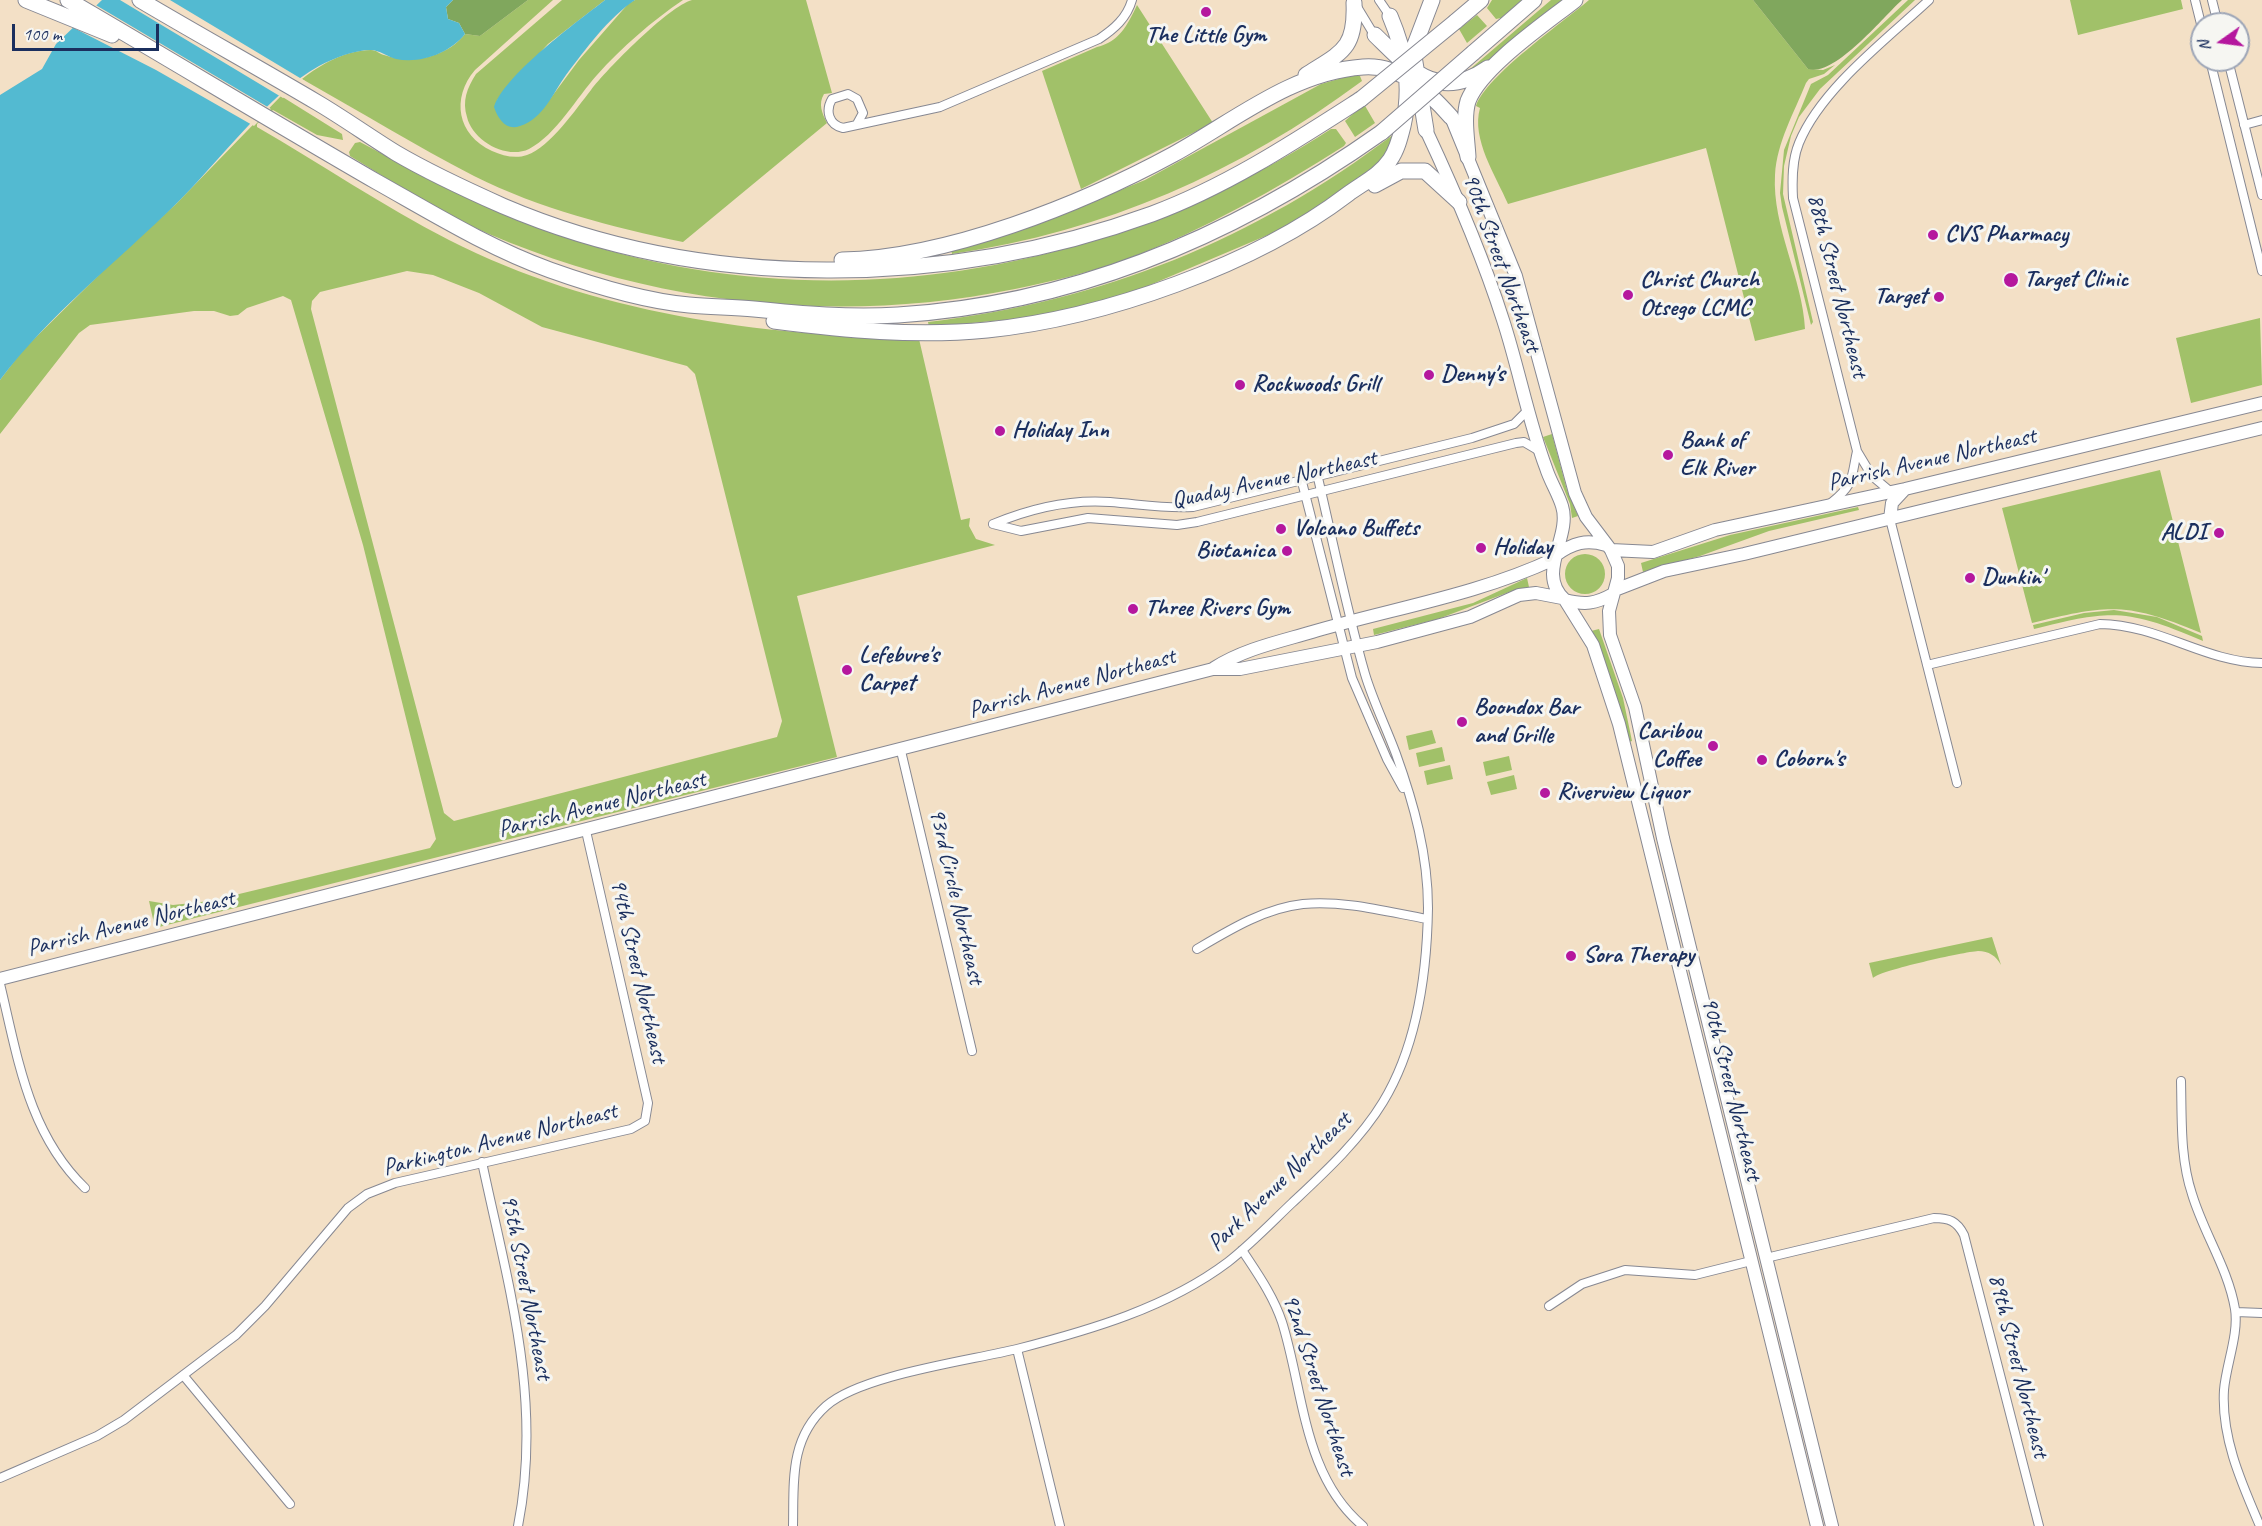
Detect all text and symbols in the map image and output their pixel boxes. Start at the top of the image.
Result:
marker: The Little Gym [1199,5,1213,19]
scale bar [15,12,162,50]
north arrow [2190,12,2250,72]
place label: The Little Gym [1146,22,1266,50]
text: 100 m [23,23,62,45]
text: N [2194,39,2215,53]
street label: 90th Street Northeast [1455,170,1547,356]
street label: 88th Street Northeast [1800,191,1874,381]
place label: CVS Pharmacy [1945,221,2068,249]
marker: CVS Pharmacy [1926,228,1940,242]
place label: Target Clinic [2024,266,2128,294]
place label: Christ Church Otsego LCMC [1640,267,1759,323]
marker: Target Clinic [2002,271,2020,289]
place label: Target [1874,283,1927,311]
marker: Christ Church Otsego LCMC [1621,288,1635,302]
marker: Target [1932,290,1946,304]
place label: Denny's [1441,361,1505,389]
marker: Denny's [1422,368,1436,382]
place label: Rockwoods Grill [1252,371,1379,399]
marker: Rockwoods Grill [1233,378,1247,392]
place label: Holiday Inn [1012,417,1109,445]
street label: Parrish Avenue Northeast [1825,422,2039,498]
marker: Holiday Inn [993,424,1007,438]
place label: Bank of Elk River [1680,427,1754,483]
street label: Quaday Avenue Northeast [1169,444,1379,516]
marker: Bank of Elk River [1661,448,1675,462]
place label: Volcano Buffets [1293,515,1419,543]
place label: ALDI [2161,519,2207,547]
marker: Volcano Buffets [1274,522,1288,536]
marker: ALDI [2212,526,2226,540]
place label: Holiday [1493,534,1552,562]
place label: Biotanica [1196,537,1275,565]
marker: Holiday [1474,541,1488,555]
marker: Biotanica [1280,544,1294,558]
place label: Dunkin' [1982,564,2043,592]
marker: Dunkin' [1963,571,1977,585]
place label: Three Rivers Gym [1145,595,1290,623]
marker: Three Rivers Gym [1126,602,1140,616]
place label: Lefebvre's Carpet [859,642,939,698]
street label: Parrish Avenue Northeast [966,643,1178,725]
marker: Lefebvre's Carpet [840,663,854,677]
place label: Boondox Bar and Grille [1474,694,1579,750]
marker: Boondox Bar and Grille [1455,715,1469,729]
place label: Caribou Coffee [1637,718,1701,774]
marker: Caribou Coffee [1706,739,1720,753]
place label: Coborn's [1774,746,1844,774]
marker: Coborn's [1755,753,1769,767]
street label: Parrish Avenue Northeast [495,765,709,845]
place label: Riverview Liquor [1557,779,1689,807]
marker: Riverview Liquor [1538,786,1552,800]
street label: 93rd Circle Northeast [922,805,990,987]
street label: 94th Street Northeast [603,876,673,1066]
street label: Parrish Avenue Northeast [24,884,238,964]
place label: Sora Therapy [1583,942,1694,970]
marker: Sora Therapy [1564,949,1578,963]
street label: 90th Street Northeast [1694,994,1768,1184]
street label: Parkington Avenue Northeast [380,1097,620,1183]
street label: Park Avenue Northeast [1202,1106,1358,1258]
street label: 95th Street Northeast [494,1192,558,1382]
street label: 89th Street Northeast [1981,1271,2055,1461]
street label: 92nd Street Northeast [1275,1290,1361,1480]

